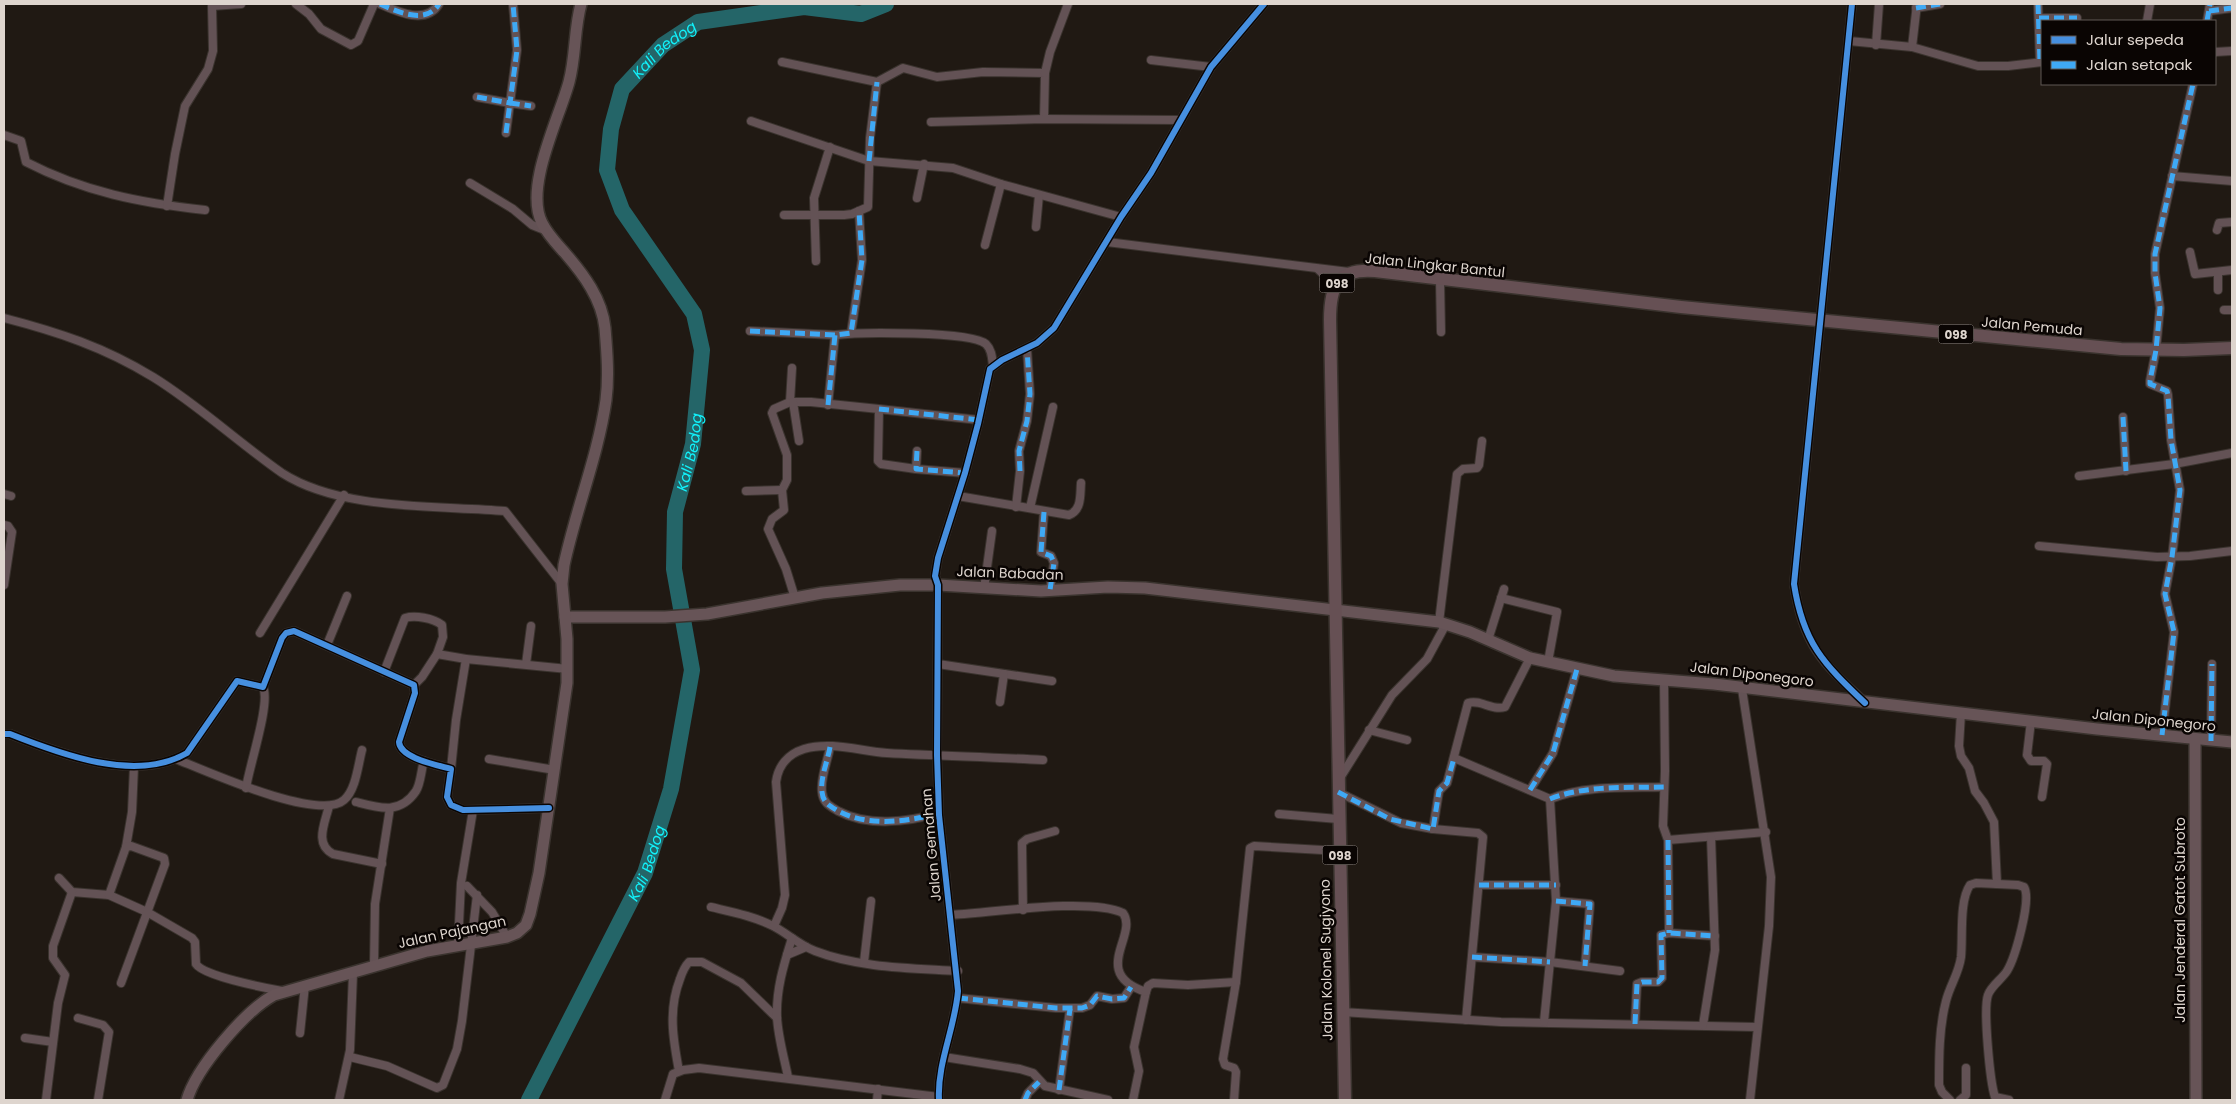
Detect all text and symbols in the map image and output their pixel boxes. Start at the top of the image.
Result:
water label: Kali Bedog [627,15,700,83]
legend [2041,20,2216,85]
text: Jalur sepeda [2086,29,2184,50]
text: Jalan setapak [2086,54,2193,75]
street label: Jalan Lingkar Bantul [1364,248,1506,282]
road number: 098 [1320,274,1354,292]
street label: Jalan Pemuda [1981,312,2083,340]
road number: 098 [1938,324,1974,344]
water label: Kali Bedog [670,412,706,493]
street label: Jalan Babadan [956,561,1064,585]
street label: Jalan Diponegoro [1689,656,1815,692]
street label: Jalan Diponegoro [2091,704,2217,736]
street label: Jalan Gemahan [916,788,946,902]
street label: Jalan Jenderal Gatot Subroto [2170,817,2190,1023]
water label: Kali Bedog [622,822,670,904]
road number: 098 [1322,846,1358,864]
street label: Jalan Kolonel Sugiyono [1315,879,1337,1041]
street label: Jalan Pajangan [396,911,508,953]

